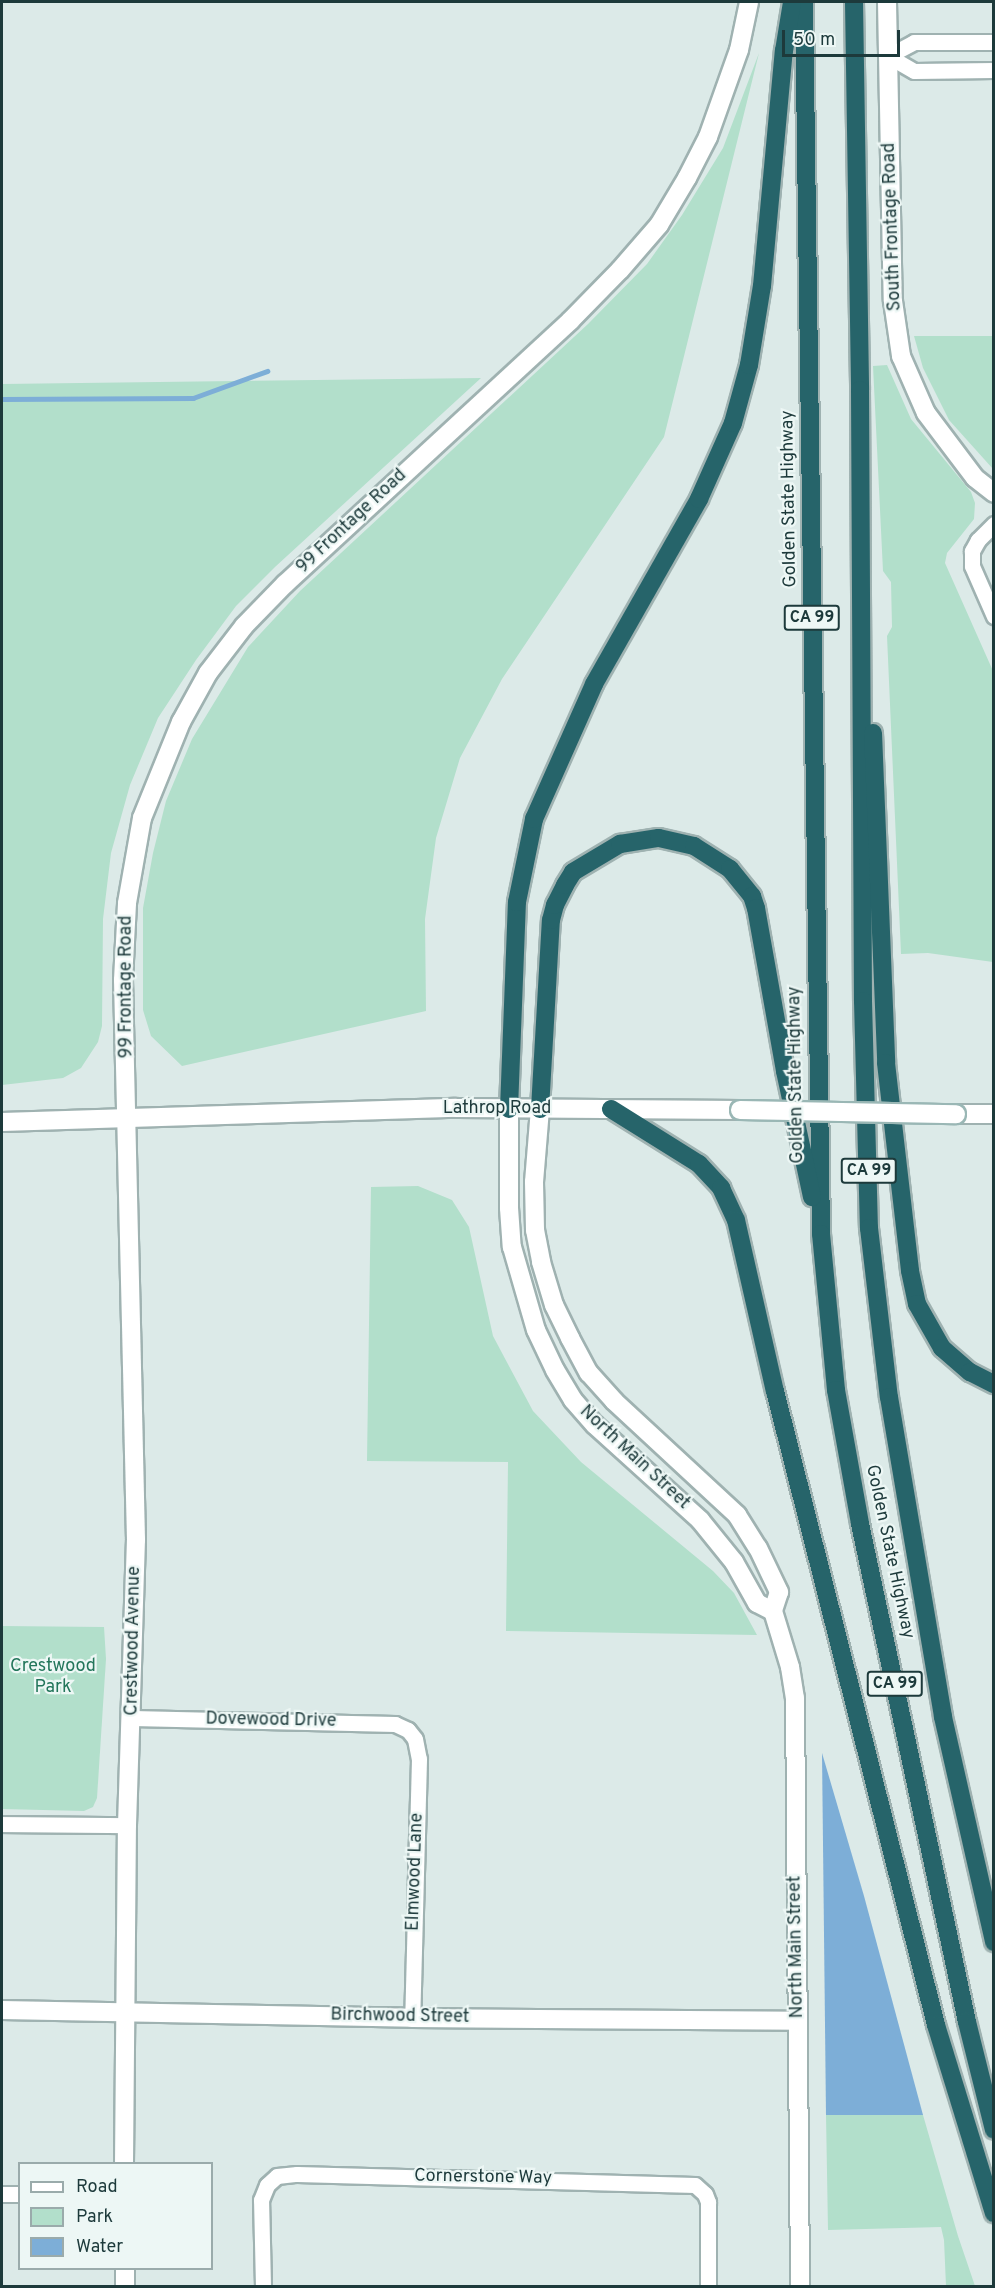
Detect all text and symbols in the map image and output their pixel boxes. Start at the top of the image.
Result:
scale bar [785,18,904,56]
text: 50 m [793,29,835,52]
street label: South Frontage Road [879,142,907,312]
street label: Golden State Highway [778,410,802,588]
street label: 99 Frontage Road [292,465,412,579]
road number: CA 99 [782,605,842,631]
street label: 99 Frontage Road [116,916,138,1058]
street label: Golden State Highway [785,986,809,1164]
street label: Lathrop Road [443,1098,551,1120]
road number: CA 99 [839,1158,899,1184]
street label: North Main Street [574,1401,694,1515]
street label: Golden State Highway [860,1463,918,1641]
street label: Crestwood Avenue [122,1566,146,1716]
park label: Crestwood Park [10,1657,96,1700]
road number: CA 99 [865,1671,925,1697]
street label: Dovewood Drive [205,1709,337,1733]
street label: Elmwood Lane [403,1813,429,1931]
street label: North Main Street [785,1875,809,2019]
street label: Birchwood Street [330,2005,470,2029]
legend [18,2162,213,2270]
street label: Cornerstone Way [414,2166,552,2190]
text: Road [76,2176,118,2199]
text: Park [76,2206,113,2229]
text: Water [76,2236,123,2259]

